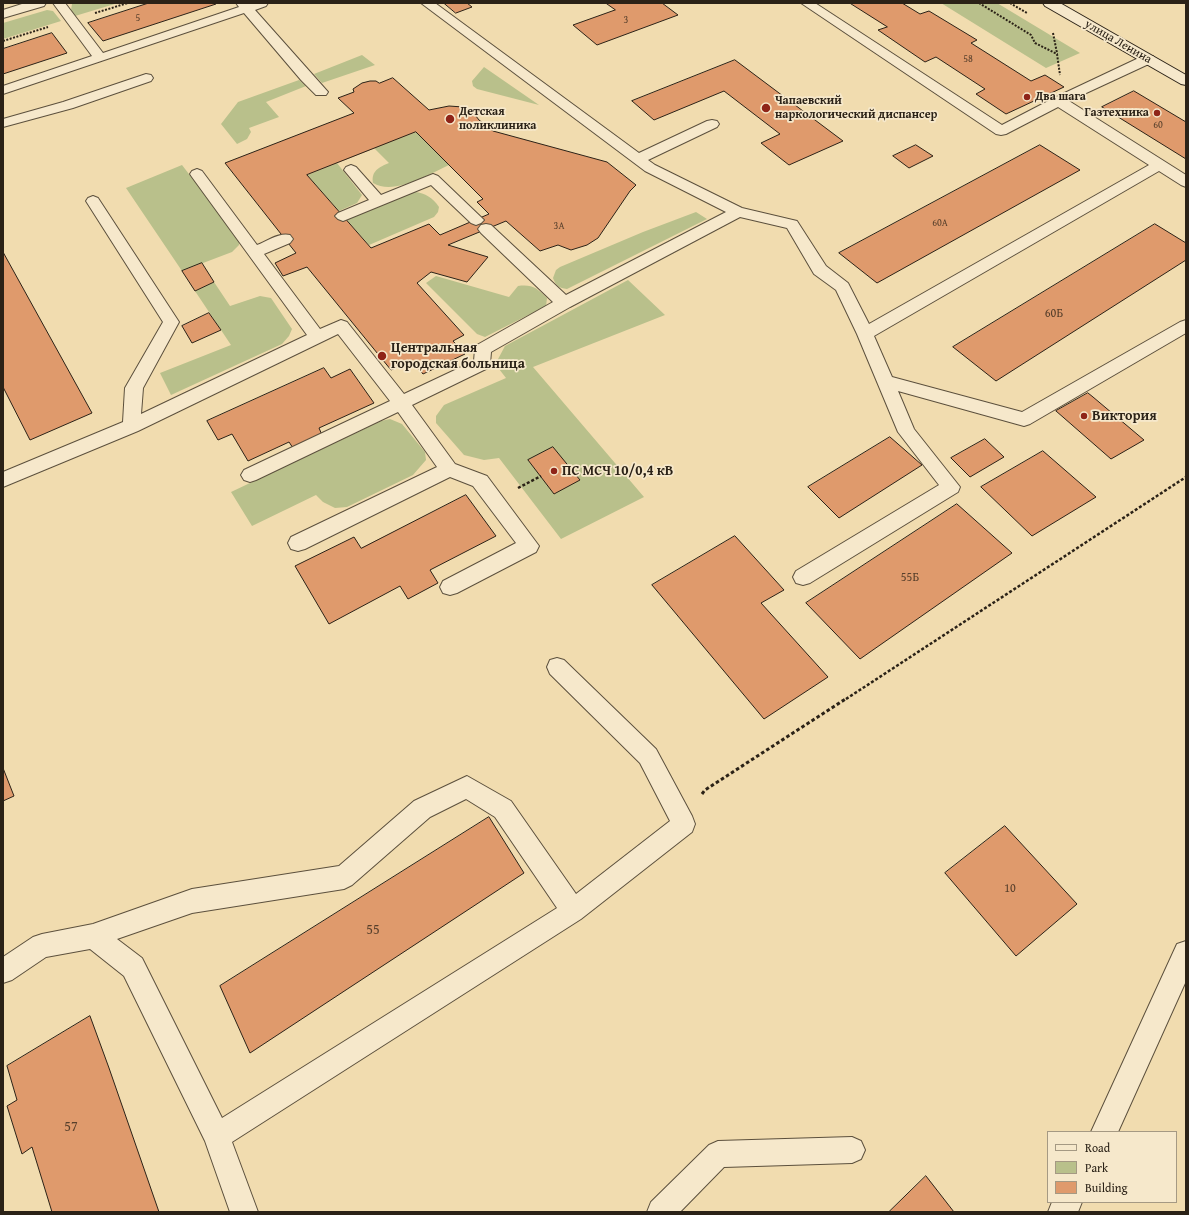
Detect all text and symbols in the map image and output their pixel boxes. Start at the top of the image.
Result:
house number: 5 [136,12,140,24]
house number: 3 [624,14,628,26]
street label: улица Ленина [1082,17,1154,67]
house number: 58 [963,53,973,65]
place label: Два шага [1035,90,1086,104]
marker: Два шага [1022,92,1032,102]
place label: Чапаевский наркологический диспансер [775,94,937,122]
marker: Чапаевский наркологический диспансер [760,102,772,114]
place label: Детская поликлиника [459,105,536,133]
place label: Газтехника [1084,106,1149,120]
marker: Газтехника [1152,108,1162,118]
marker: Детская поликлиника [444,113,456,125]
house number: 60 [1153,119,1163,131]
house number: 60А [932,217,948,229]
house number: 3А [554,220,564,232]
house number: 60Б [1045,307,1063,321]
place label: Центральная городская больница [391,340,525,372]
marker: Центральная городская больница [376,350,388,362]
place label: Виктория [1092,408,1157,424]
marker: Виктория [1079,411,1089,421]
place label: ПС МСЧ 10/0,4 кВ [562,463,674,479]
marker: ПС МСЧ 10/0,4 кВ [549,466,559,476]
house number: 55Б [901,571,919,585]
house number: 10 [1004,882,1016,896]
house number: 55 [366,922,380,938]
house number: 57 [64,1119,78,1135]
legend [1047,1131,1177,1203]
text: Road [1085,1139,1110,1156]
text: Park [1085,1159,1108,1176]
text: Building [1085,1179,1128,1196]

